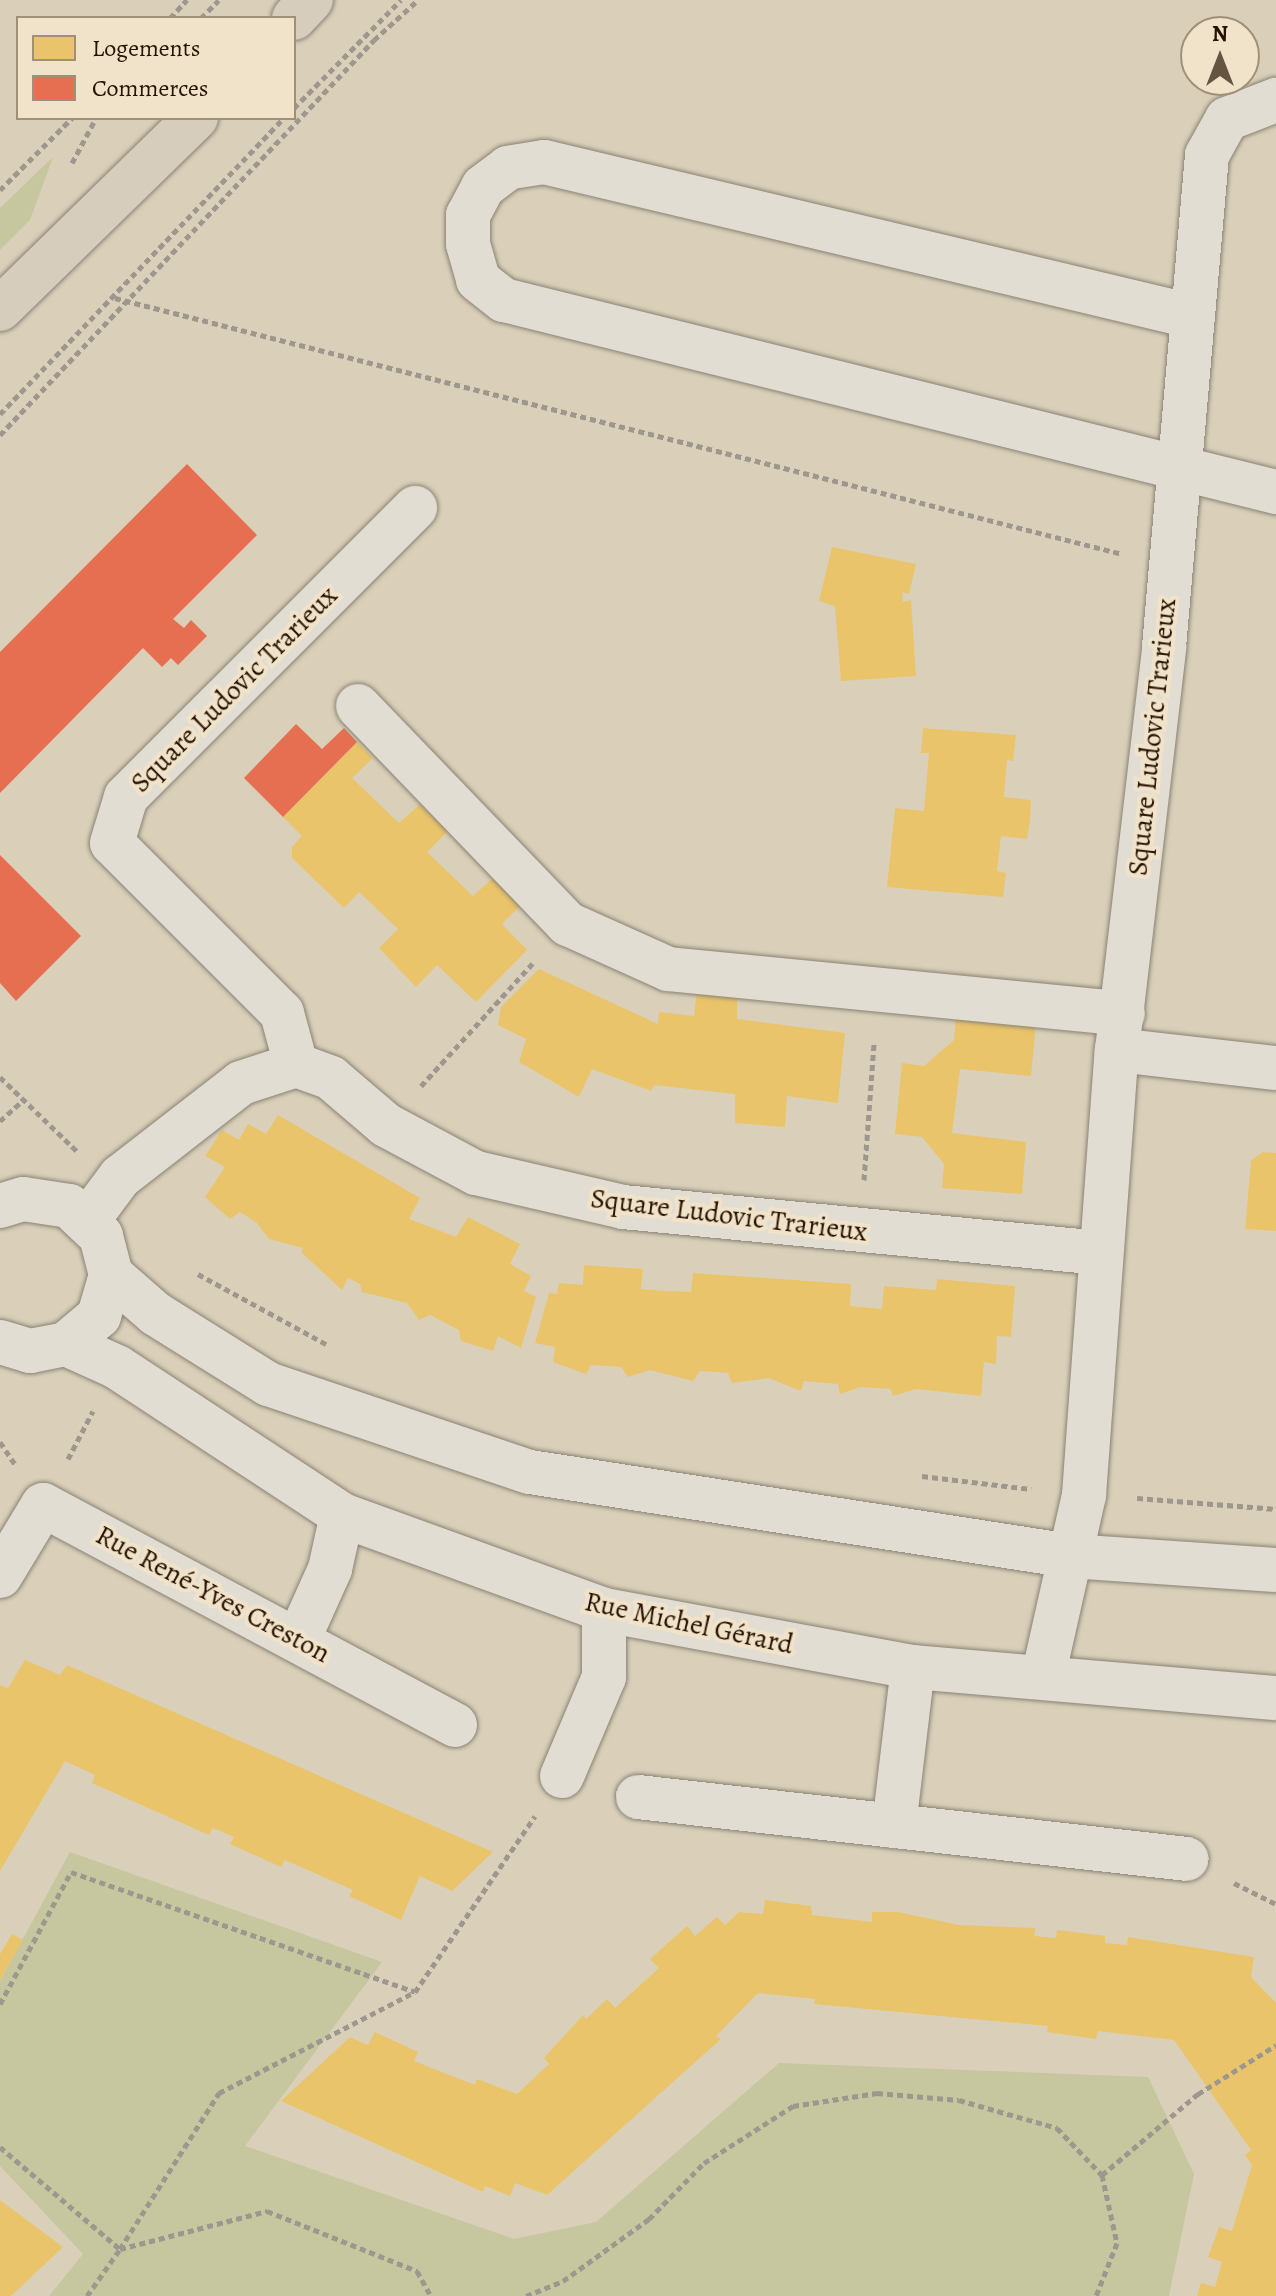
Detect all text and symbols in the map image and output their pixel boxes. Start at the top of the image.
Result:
legend [16,16,296,120]
north arrow [1180,16,1260,96]
text: N [1212,19,1228,49]
text: Logements [92,32,200,64]
text: Commerces [92,72,208,104]
street label: Square Ludovic Trarieux [124,579,344,799]
street label: Square Ludovic Trarieux [1121,597,1183,877]
street label: Square Ludovic Trarieux [589,1181,869,1249]
street label: Rue René-Yves Creston [90,1518,336,1670]
street label: Rue Michel Gérard [582,1585,796,1661]

